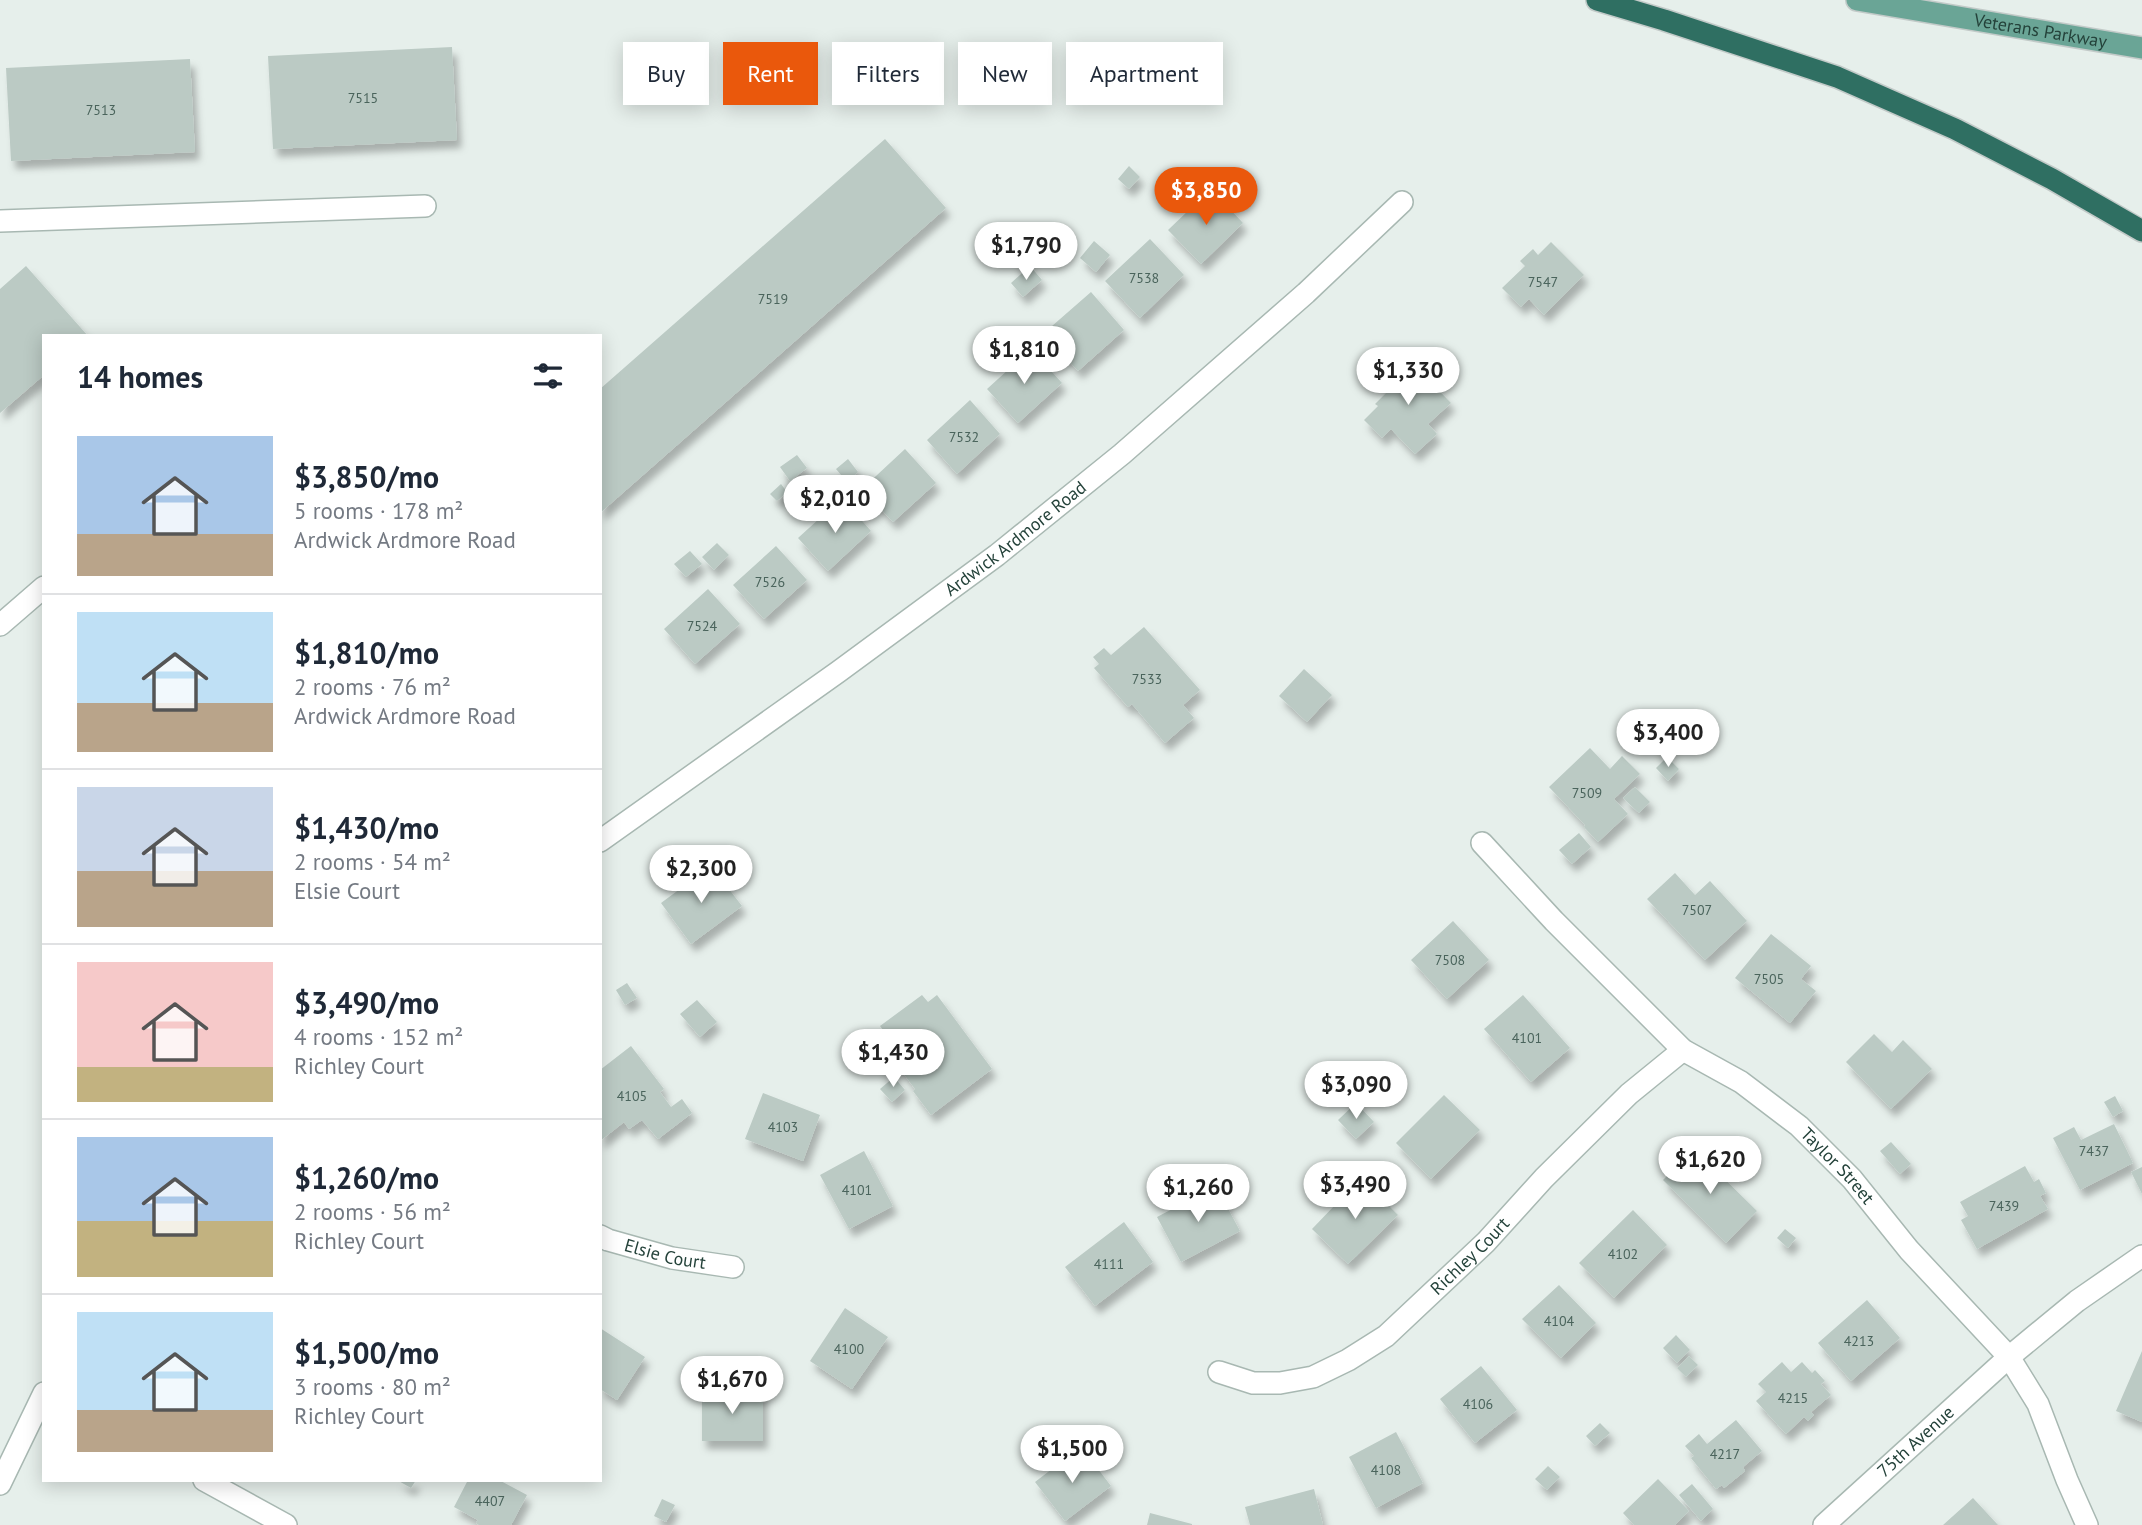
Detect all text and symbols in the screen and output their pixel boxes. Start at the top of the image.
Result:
street label: Veterans Parkway [1971,8,2109,53]
chip: Buy [623,42,709,105]
chip: Rent [723,42,818,105]
chip: Filters [832,42,944,105]
chip: New [958,42,1052,105]
chip: Apartment [1066,42,1223,105]
house number: 7515 [348,89,378,107]
house number: 7513 [86,101,116,119]
pin: $3,850 [1149,168,1263,227]
text: $3,850 [1170,175,1242,204]
pin: $1,790 [969,222,1083,282]
text: $1,790 [990,230,1062,259]
house number: 7538 [1129,269,1159,287]
house number: 7547 [1528,273,1558,291]
house number: 7519 [758,290,788,308]
pin: $1,810 [967,326,1081,386]
text: $1,810 [988,334,1060,363]
pin: $1,330 [1351,348,1465,407]
text: $1,330 [1372,355,1444,384]
text: 14 homes [77,357,203,396]
icon: filters [529,357,567,395]
house number: 7532 [949,428,979,446]
text: $3,850/mo [294,457,439,496]
icon: home [133,464,217,548]
pin: $2,010 [778,476,892,535]
street label: Ardwick Ardmore Road [940,476,1091,601]
text: $2,010 [799,483,871,512]
text: 5 rooms · 178 m² [294,496,463,525]
text: Ardwick Ardmore Road [294,525,516,554]
house number: 7526 [755,573,785,591]
house number: 7524 [687,617,718,635]
text: $1,810/mo [294,633,439,672]
icon: home [133,640,217,724]
house number: 7533 [1132,670,1162,688]
text: 2 rooms · 76 m² [294,672,451,701]
text: Ardwick Ardmore Road [294,701,516,730]
pin: $3,400 [1611,710,1725,769]
text: $3,400 [1632,717,1704,746]
house number: 7509 [1572,784,1602,802]
text: $1,430/mo [294,808,439,847]
icon: home [133,815,217,899]
pin: $2,300 [644,846,758,905]
text: 2 rooms · 54 m² [294,847,451,876]
text: $2,300 [665,853,737,882]
text: Elsie Court [294,876,400,905]
house number: 7507 [1682,901,1712,919]
house number: 7508 [1435,951,1465,969]
house number: 7505 [1754,970,1784,988]
text: $3,490/mo [294,983,439,1022]
icon: home [133,990,217,1074]
text: 4 rooms · 152 m² [294,1022,463,1051]
house number: 4101 [1512,1029,1542,1047]
pin: $1,430 [836,1030,950,1089]
text: $1,430 [857,1037,929,1066]
text: Richley Court [294,1051,424,1080]
pin: $3,090 [1299,1062,1413,1121]
text: $3,090 [1320,1069,1392,1098]
house number: 4105 [617,1087,647,1105]
house number: 4103 [768,1118,798,1136]
street label: Taylor Street [1796,1122,1880,1209]
pin: $1,620 [1653,1136,1767,1196]
house number: 7437 [2079,1142,2109,1160]
text: $1,620 [1674,1144,1746,1173]
text: $1,260/mo [294,1158,439,1197]
pin: $3,490 [1298,1162,1412,1221]
pin: $1,260 [1141,1164,1255,1224]
icon: home [133,1165,217,1249]
text: $3,490 [1319,1169,1391,1198]
text: $1,260 [1162,1172,1234,1201]
house number: 4101 [842,1181,872,1199]
text: 2 rooms · 56 m² [294,1197,451,1226]
house number: 7439 [1989,1197,2019,1215]
street label: Richley Court [1425,1212,1514,1300]
text: Richley Court [294,1226,424,1255]
street label: Elsie Court [622,1233,708,1274]
house number: 4102 [1608,1245,1638,1263]
house number: 4111 [1094,1255,1124,1273]
house number: 4104 [1544,1312,1575,1330]
house number: 4213 [1844,1332,1874,1350]
text: $1,500/mo [294,1333,439,1372]
icon: home [133,1340,217,1424]
house number: 4100 [834,1340,865,1358]
pin: $1,670 [675,1356,789,1416]
text: $1,670 [696,1364,768,1393]
text: 3 rooms · 80 m² [294,1372,451,1401]
house number: 4215 [1778,1389,1808,1407]
house number: 4106 [1463,1395,1493,1413]
street label: 75th Avenue [1872,1400,1959,1482]
text: Richley Court [294,1401,424,1430]
pin: $1,500 [1015,1426,1129,1485]
text: $1,500 [1036,1433,1108,1462]
house number: 4217 [1710,1445,1740,1463]
house number: 4108 [1371,1461,1401,1479]
house number: 4407 [475,1492,505,1510]

